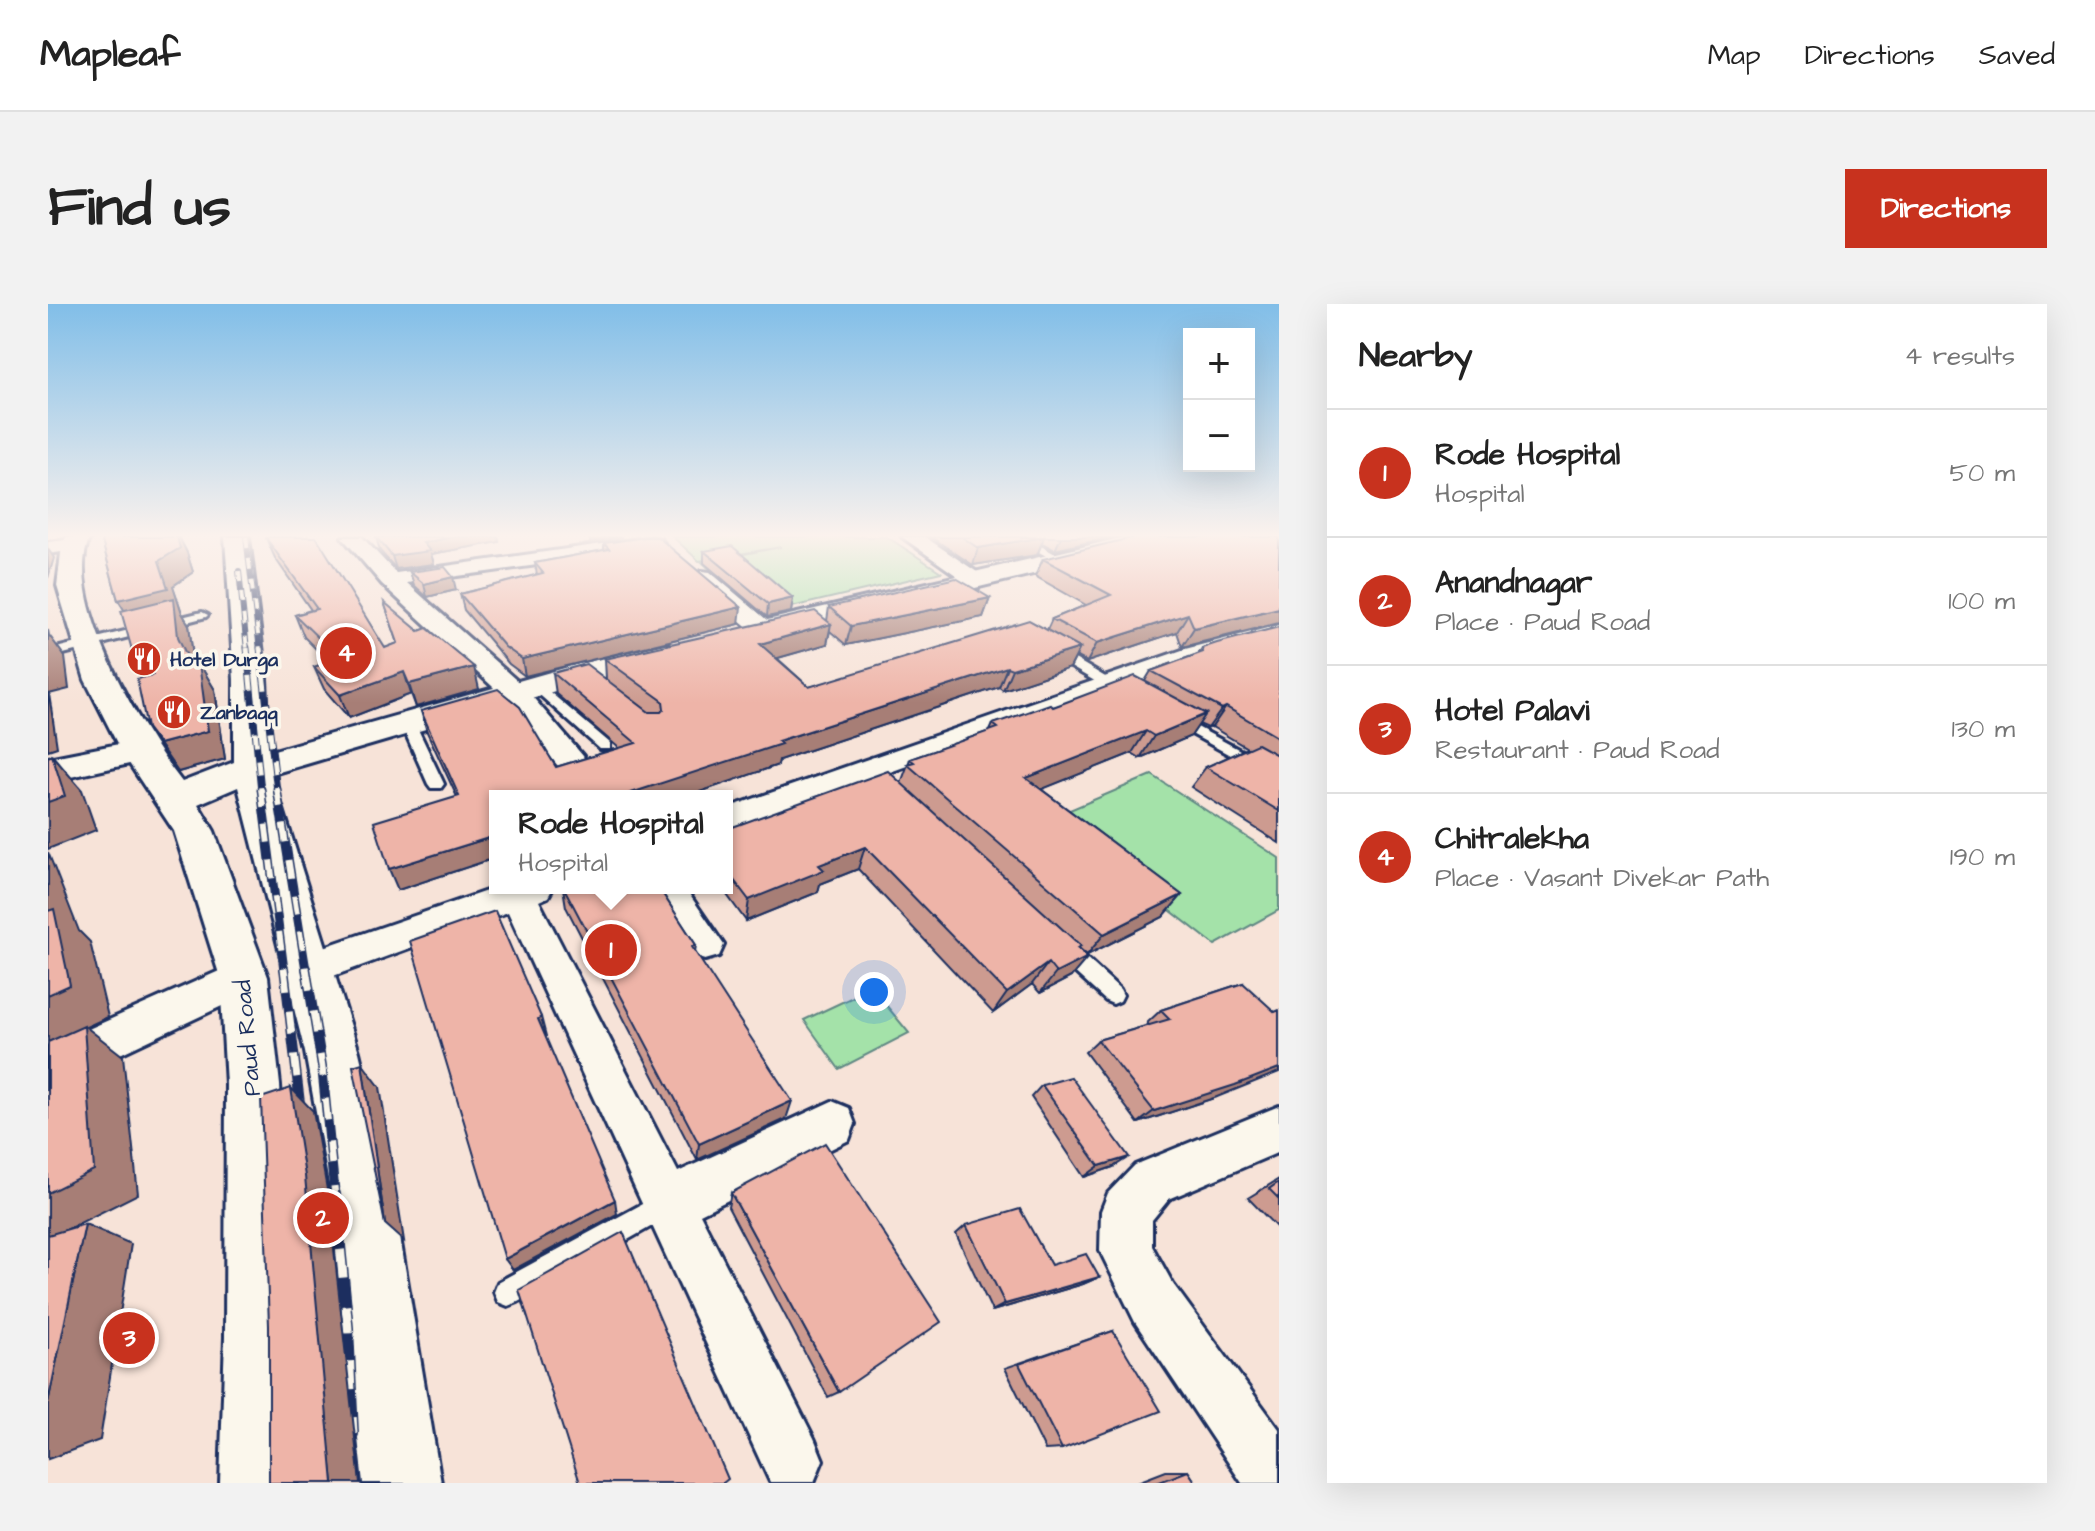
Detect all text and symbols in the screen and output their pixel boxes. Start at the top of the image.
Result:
text: Mapleaf [40,29,180,81]
text: Map [1708,36,1761,75]
text: Directions [1805,36,1935,75]
text: Saved [1979,36,2055,75]
text: Find us [48,169,231,247]
button: Directions [1845,169,2047,248]
map controls [1183,328,1255,472]
button: + [1183,328,1255,400]
text: Nearby [1359,332,1473,380]
text: 4 results [1905,338,2015,374]
button: − [1183,400,1255,472]
text: Rode Hospital [1435,434,1620,476]
text: 1 [1383,455,1387,491]
text: 50 m [1950,455,2015,491]
text: Hospital [1435,476,1525,512]
text: Anandnagar [1435,562,1592,604]
text: 2 [1378,583,1392,619]
text: 100 m [1948,583,2015,619]
text: Place · Paud Road [1435,604,1650,640]
pin: 4 [320,623,372,683]
restaurant icon: Hotel Durga [125,640,163,678]
place label: Hotel Durga [170,646,279,675]
text: Hotel Palavi [1435,690,1590,732]
restaurant icon: Zanbaqq [155,693,193,731]
place label: Zanbaqq [200,699,279,727]
text: 3 [1378,711,1392,747]
text: 130 m [1951,711,2015,747]
text: Restaurant · Paud Road [1435,732,1720,768]
popup [489,790,733,894]
text: Rode Hospital [518,803,704,845]
text: Chitralekha [1435,818,1589,860]
text: 4 [1376,839,1394,875]
text: 190 m [1950,839,2015,875]
text: Hospital [518,845,608,881]
text: Place · Vasant Divekar Path [1435,860,1769,896]
pin: 1 [585,920,637,980]
your location [854,972,894,1012]
street label: Paud Road [226,978,270,1098]
pin: 2 [297,1188,349,1248]
pin: 3 [103,1308,155,1368]

